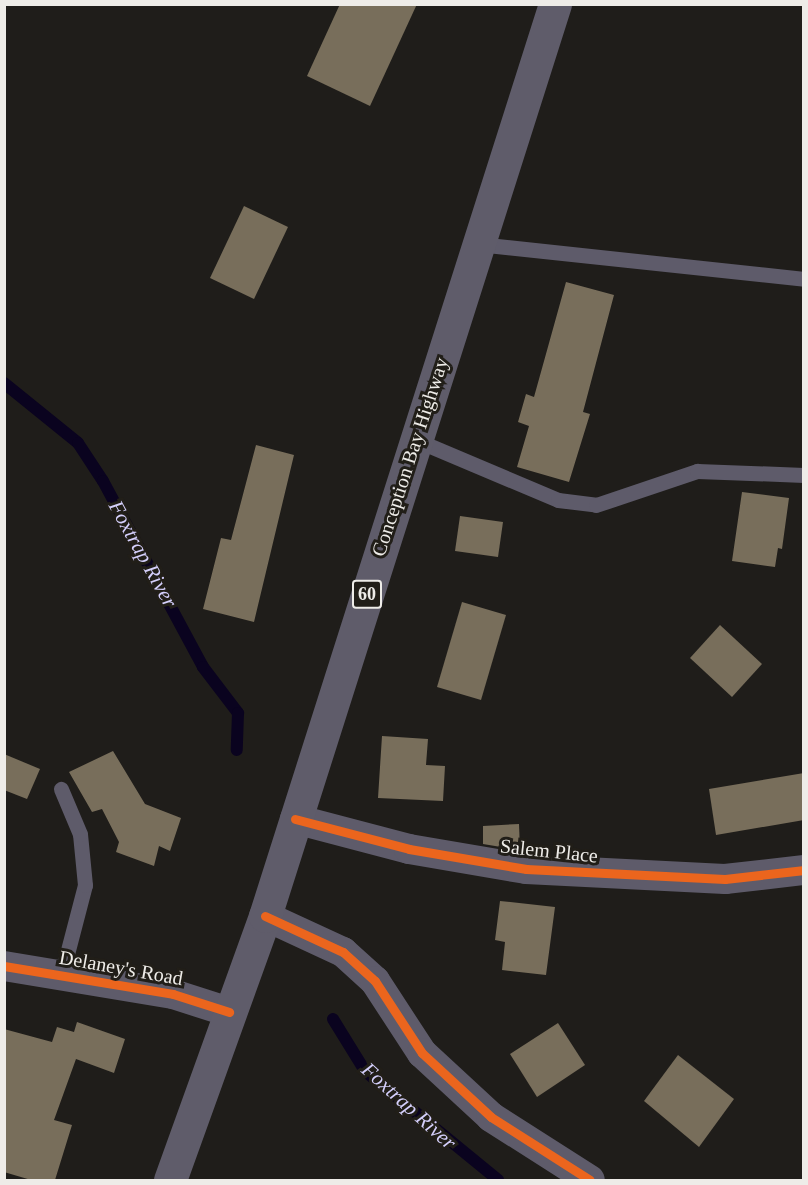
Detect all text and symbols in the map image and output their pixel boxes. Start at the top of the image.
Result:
street label: Conception Bay Highway [366,355,454,559]
water label: Foxtrap River [103,496,183,612]
road number: 60 [352,579,382,609]
street label: Salem Place [499,834,599,868]
street label: Delaney's Road [57,945,185,991]
water label: Foxtrap River [357,1057,461,1155]

